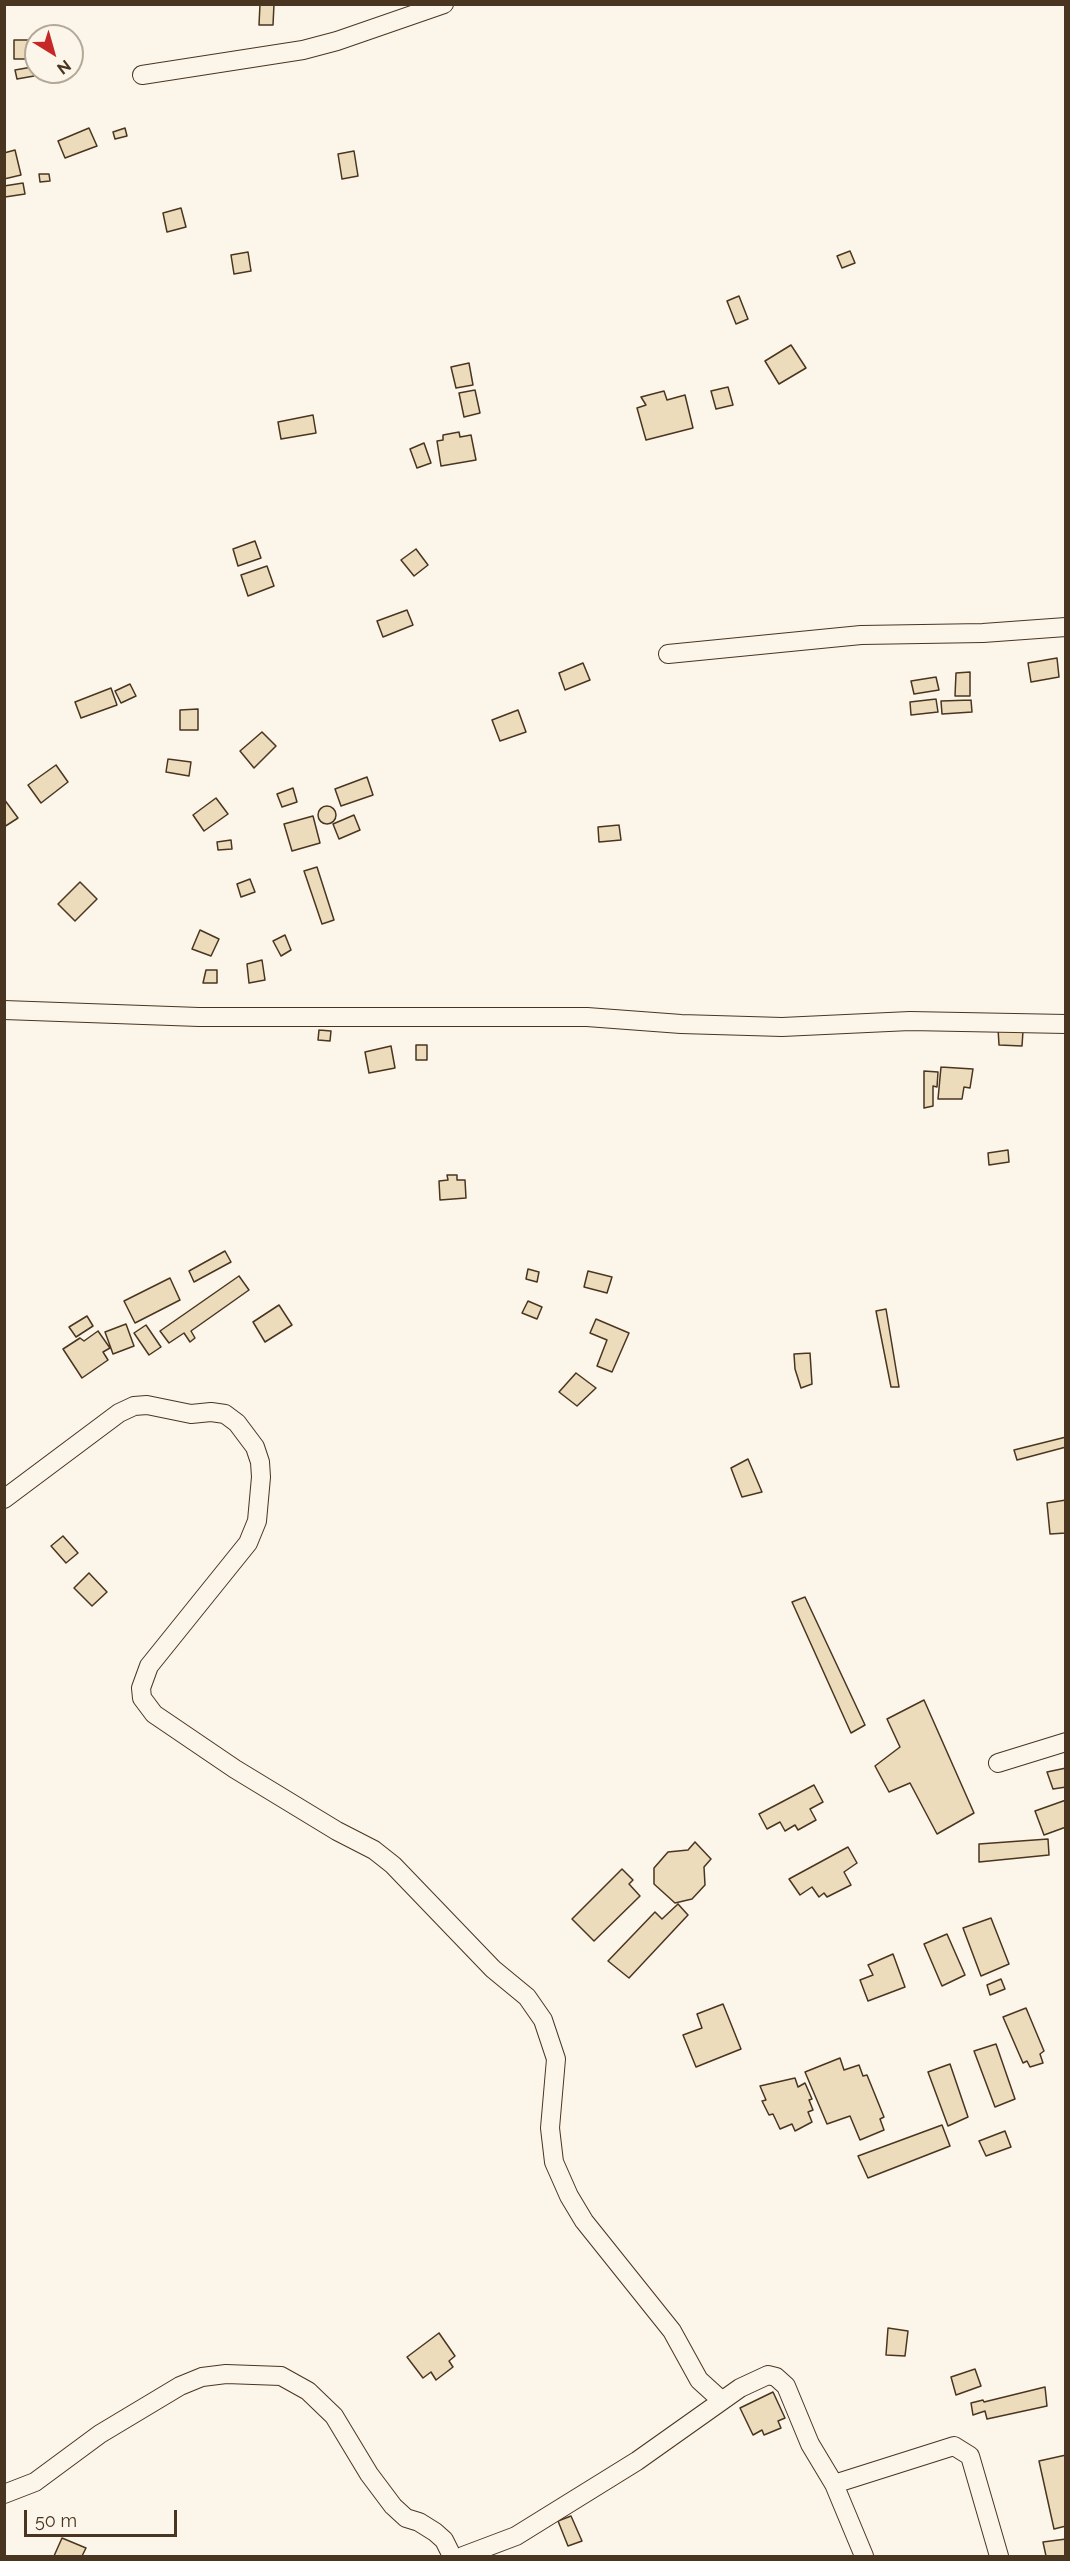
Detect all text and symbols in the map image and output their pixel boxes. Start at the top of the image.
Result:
north arrow [24,24,84,84]
text: N [53,56,75,78]
scale bar [27,2498,180,2536]
text: 50 m [35,2510,77,2531]

